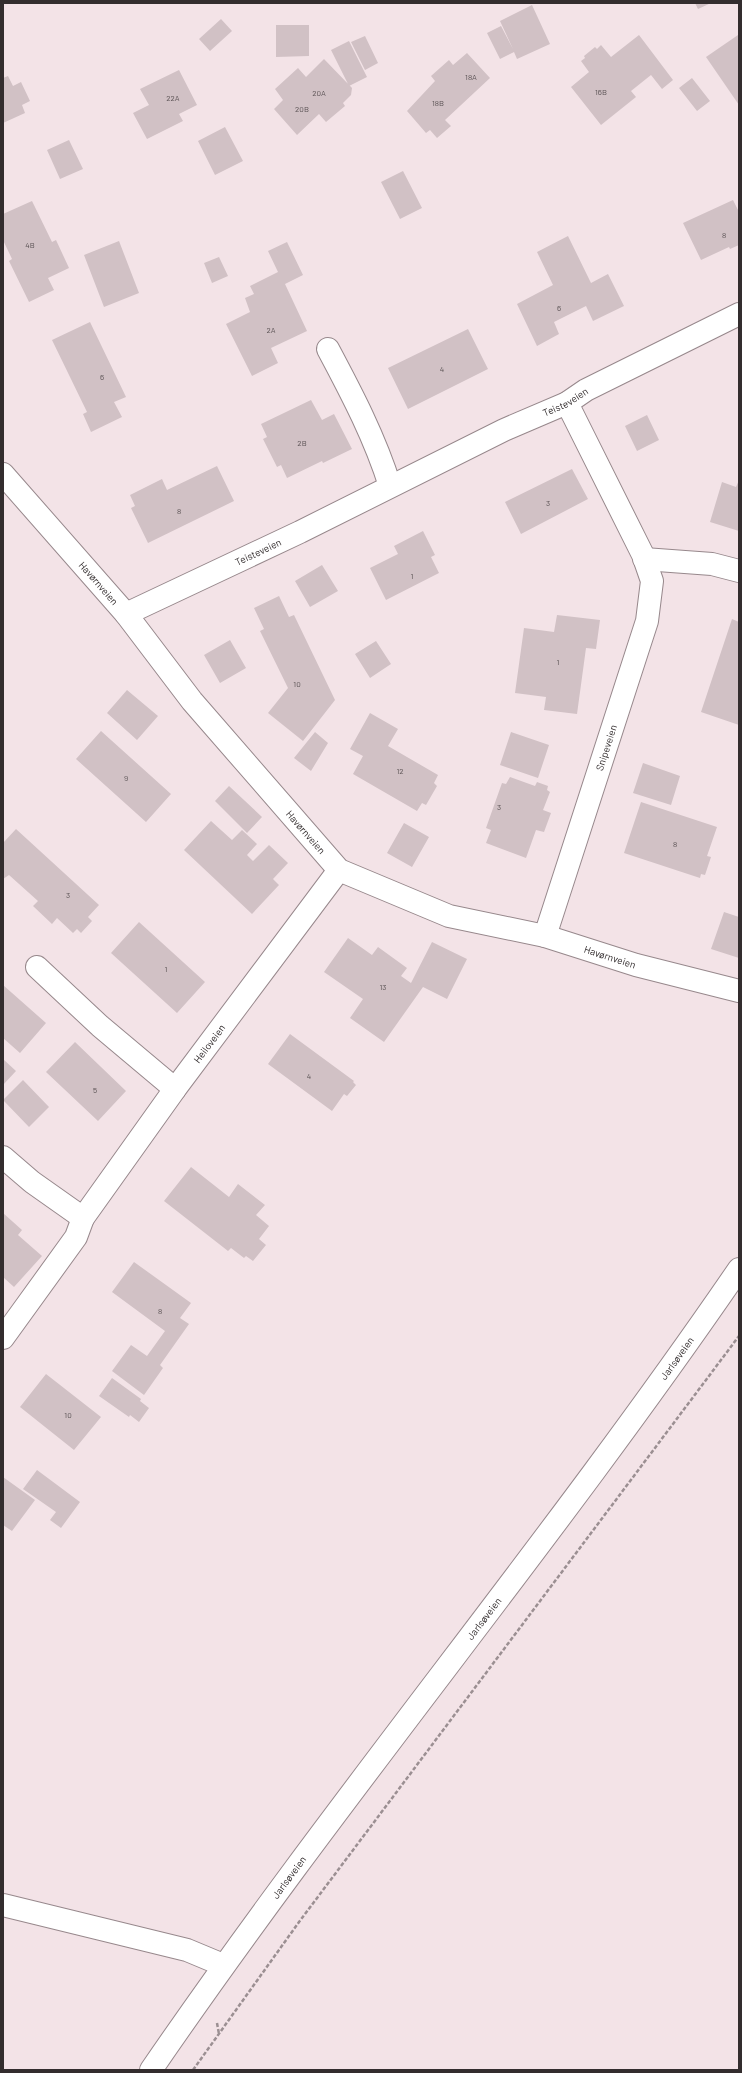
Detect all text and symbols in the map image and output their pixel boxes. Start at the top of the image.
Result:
house number: 18A [465,72,477,82]
house number: 16B [595,87,607,97]
house number: 20A [312,88,326,98]
house number: 22A [166,93,180,103]
house number: 18B [432,98,444,108]
house number: 20B [295,104,309,114]
house number: 8 [722,230,726,240]
house number: 4B [25,240,35,250]
house number: 6 [557,303,561,313]
house number: 2A [266,325,276,335]
house number: 4 [440,364,444,374]
house number: 6 [100,372,104,382]
street label: Teisteveien [541,385,590,419]
house number: 2B [297,438,307,448]
house number: 3 [546,498,550,508]
house number: 8 [177,506,181,516]
street label: Teisteveien [233,536,283,568]
street label: Havørnveien [76,559,121,607]
house number: 1 [411,571,414,581]
house number: 1 [557,657,560,667]
house number: 10 [293,679,301,689]
street label: Snipeveien [593,723,619,772]
house number: 12 [396,766,404,776]
house number: 9 [124,773,128,783]
house number: 3 [497,802,501,812]
street label: Havørnveien [284,808,328,856]
house number: 8 [673,839,677,849]
house number: 3 [66,890,70,900]
street label: Havørnveien [583,943,637,971]
house number: 1 [165,964,168,974]
house number: 13 [380,982,386,992]
street label: Heiloveien [191,1022,227,1065]
house number: 4 [307,1071,311,1081]
house number: 5 [93,1085,97,1095]
house number: 8 [158,1306,162,1316]
street label: Jarlsøveien [657,1334,696,1382]
house number: 10 [64,1410,72,1420]
street label: Jarlsøveien [464,1595,504,1642]
street label: Jarlsøveien [269,1853,308,1901]

